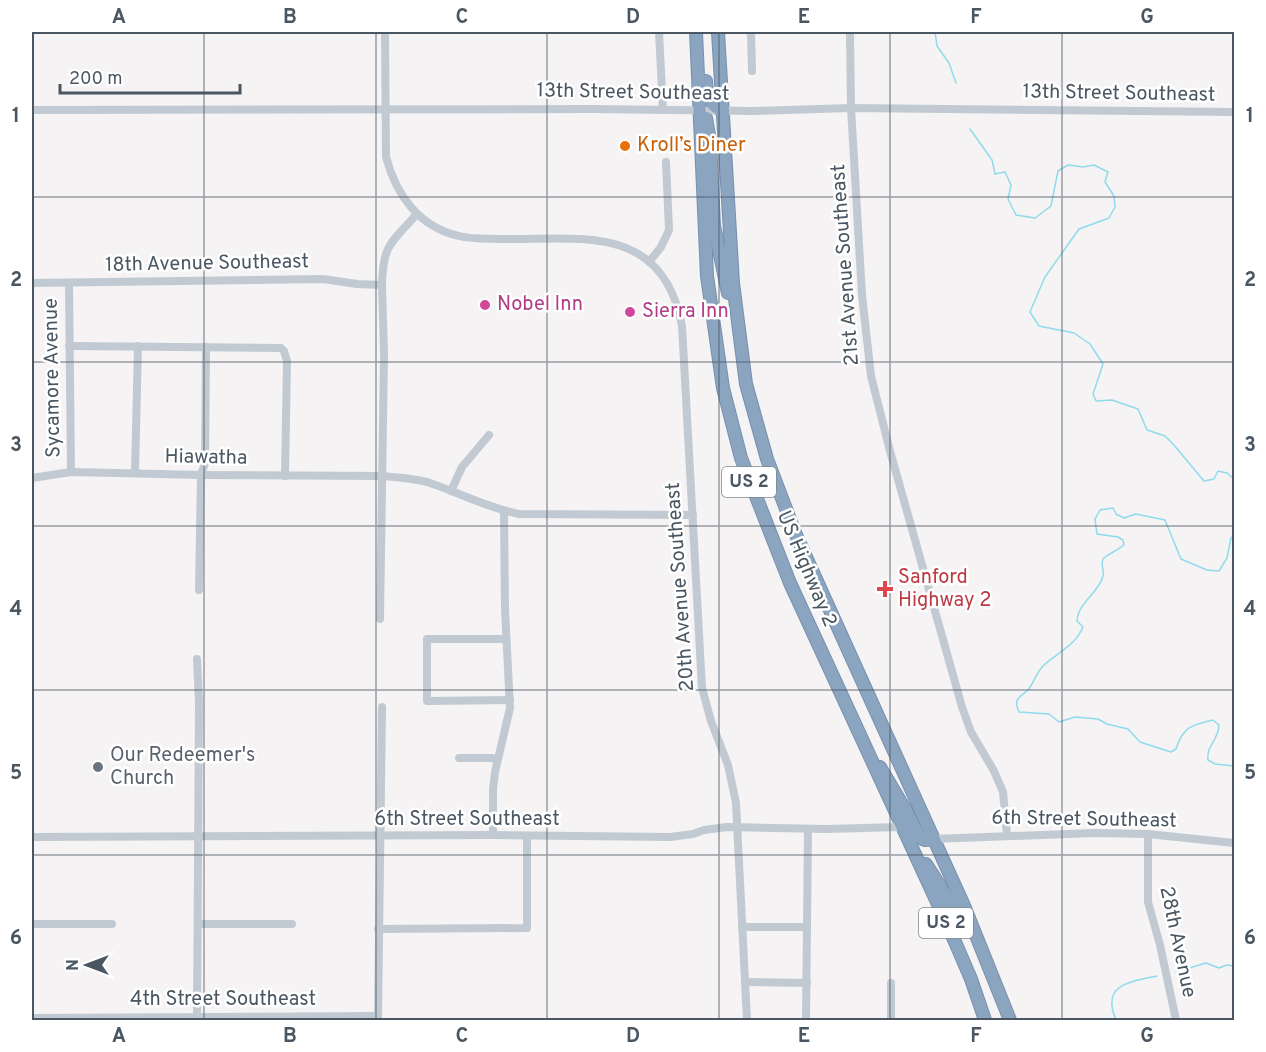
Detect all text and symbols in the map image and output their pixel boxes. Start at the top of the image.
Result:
text: A [112,5,126,31]
text: B [283,5,297,31]
text: C [456,5,468,31]
text: D [626,5,640,31]
text: E [798,5,810,31]
text: F [970,5,982,31]
text: G [1140,5,1154,31]
scale bar [60,57,240,95]
text: 200 m [69,68,122,91]
street label: 13th Street Southeast [536,78,730,108]
street label: 13th Street Southeast [1022,79,1216,109]
text: 1 [12,104,20,130]
text: 1 [1246,104,1254,130]
place label: Kroll’s Diner [637,133,746,159]
marker: Kroll’s Diner [618,139,632,153]
street label: 21st Avenue Southeast [826,163,866,367]
street label: 18th Avenue Southeast [105,249,309,279]
text: 2 [10,268,22,294]
text: 2 [1244,268,1256,294]
place label: Nobel Inn [497,292,583,318]
street label: Sycamore Avenue [39,298,67,458]
marker: Nobel Inn [478,298,492,312]
place label: Sierra Inn [642,299,729,325]
marker: Sierra Inn [623,305,637,319]
text: 3 [10,433,22,459]
text: 3 [1244,433,1256,459]
street label: Hiawatha [164,444,248,472]
road number: US 2 [722,467,776,497]
street label: 20th Avenue Southeast [661,482,701,692]
street label: US Highway 2 [770,507,842,631]
place label: Sanford Highway 2 [898,565,992,614]
marker: Sanford Highway 2 [876,580,894,598]
text: 4 [10,597,22,623]
text: 4 [1244,597,1256,623]
place label: Our Redeemer's Church [110,743,255,792]
marker: Our Redeemer's Church [91,760,105,774]
text: 5 [10,761,22,787]
text: 5 [1244,761,1256,787]
street label: 6th Street Southeast [991,805,1177,835]
street label: 6th Street Southeast [374,807,560,833]
street label: 28th Avenue [1153,884,1201,1000]
road number: US 2 [919,908,973,938]
text: 6 [10,926,22,952]
text: 6 [1244,926,1256,952]
north arrow [57,935,117,995]
text: N [64,959,84,971]
street label: 4th Street Southeast [130,987,316,1013]
text: A [112,1024,126,1050]
text: B [283,1024,297,1050]
text: C [456,1024,468,1050]
text: D [626,1024,640,1050]
text: E [798,1024,810,1050]
text: F [970,1024,982,1050]
text: G [1140,1024,1154,1050]

